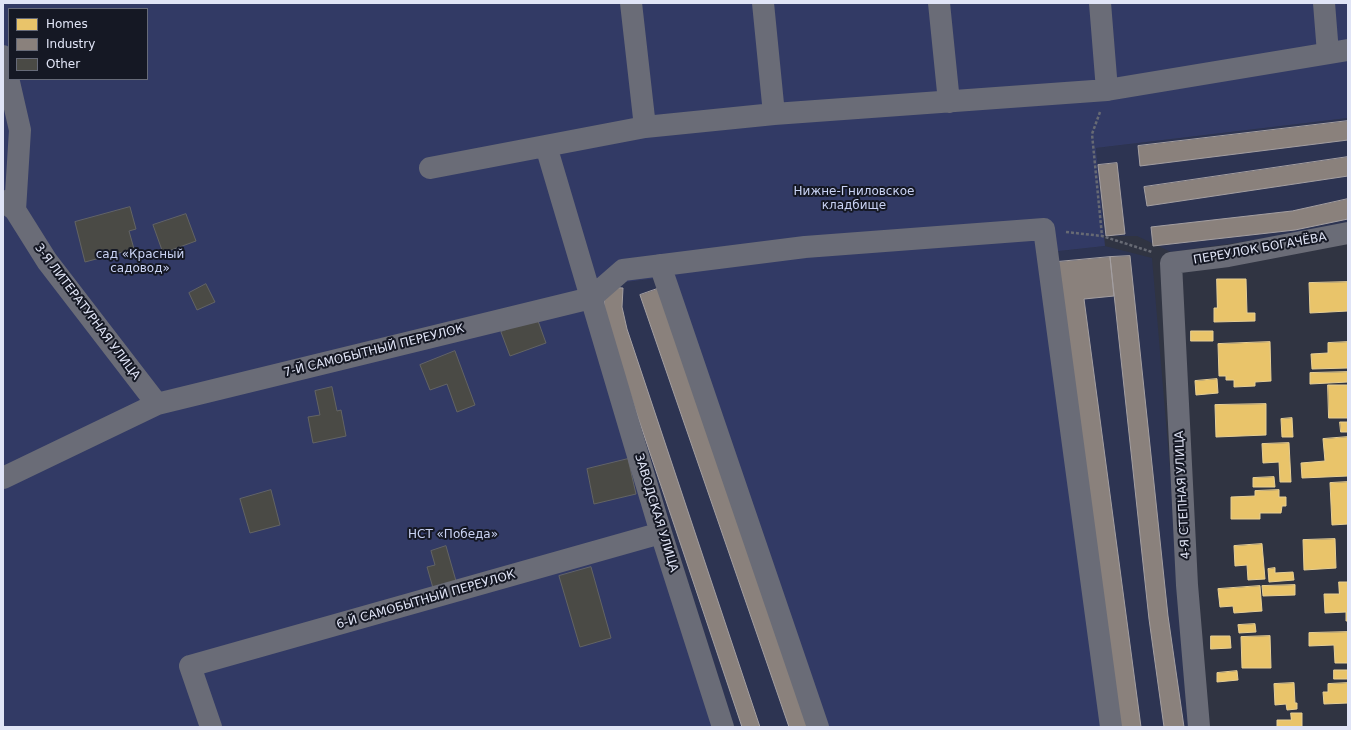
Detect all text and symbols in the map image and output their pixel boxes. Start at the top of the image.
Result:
legend [8,8,148,80]
text: Homes [46,17,88,31]
text: Industry [46,37,95,51]
text: Other [46,57,80,71]
park label: Нижне-Гниловское кладбище [794,185,914,213]
street label: ПЕРЕУЛОК БОГАЧЁВА [1192,230,1328,268]
street label: 3-Я ЛИТЕРАТУРНАЯ УЛИЦА [31,241,143,383]
park label: сад «Красный садовод» [96,248,184,276]
street label: 7-Й САМОБЫТНЫЙ ПЕРЕУЛОК [282,322,466,380]
street label: 4-Я СТЕПНАЯ УЛИЦА [1172,430,1194,560]
street label: ЗАВОДСКАЯ УЛИЦА [631,452,681,574]
park label: НСТ «Победа» [408,528,498,542]
street label: 6-Й САМОБЫТНЫЙ ПЕРЕУЛОК [335,568,517,632]

